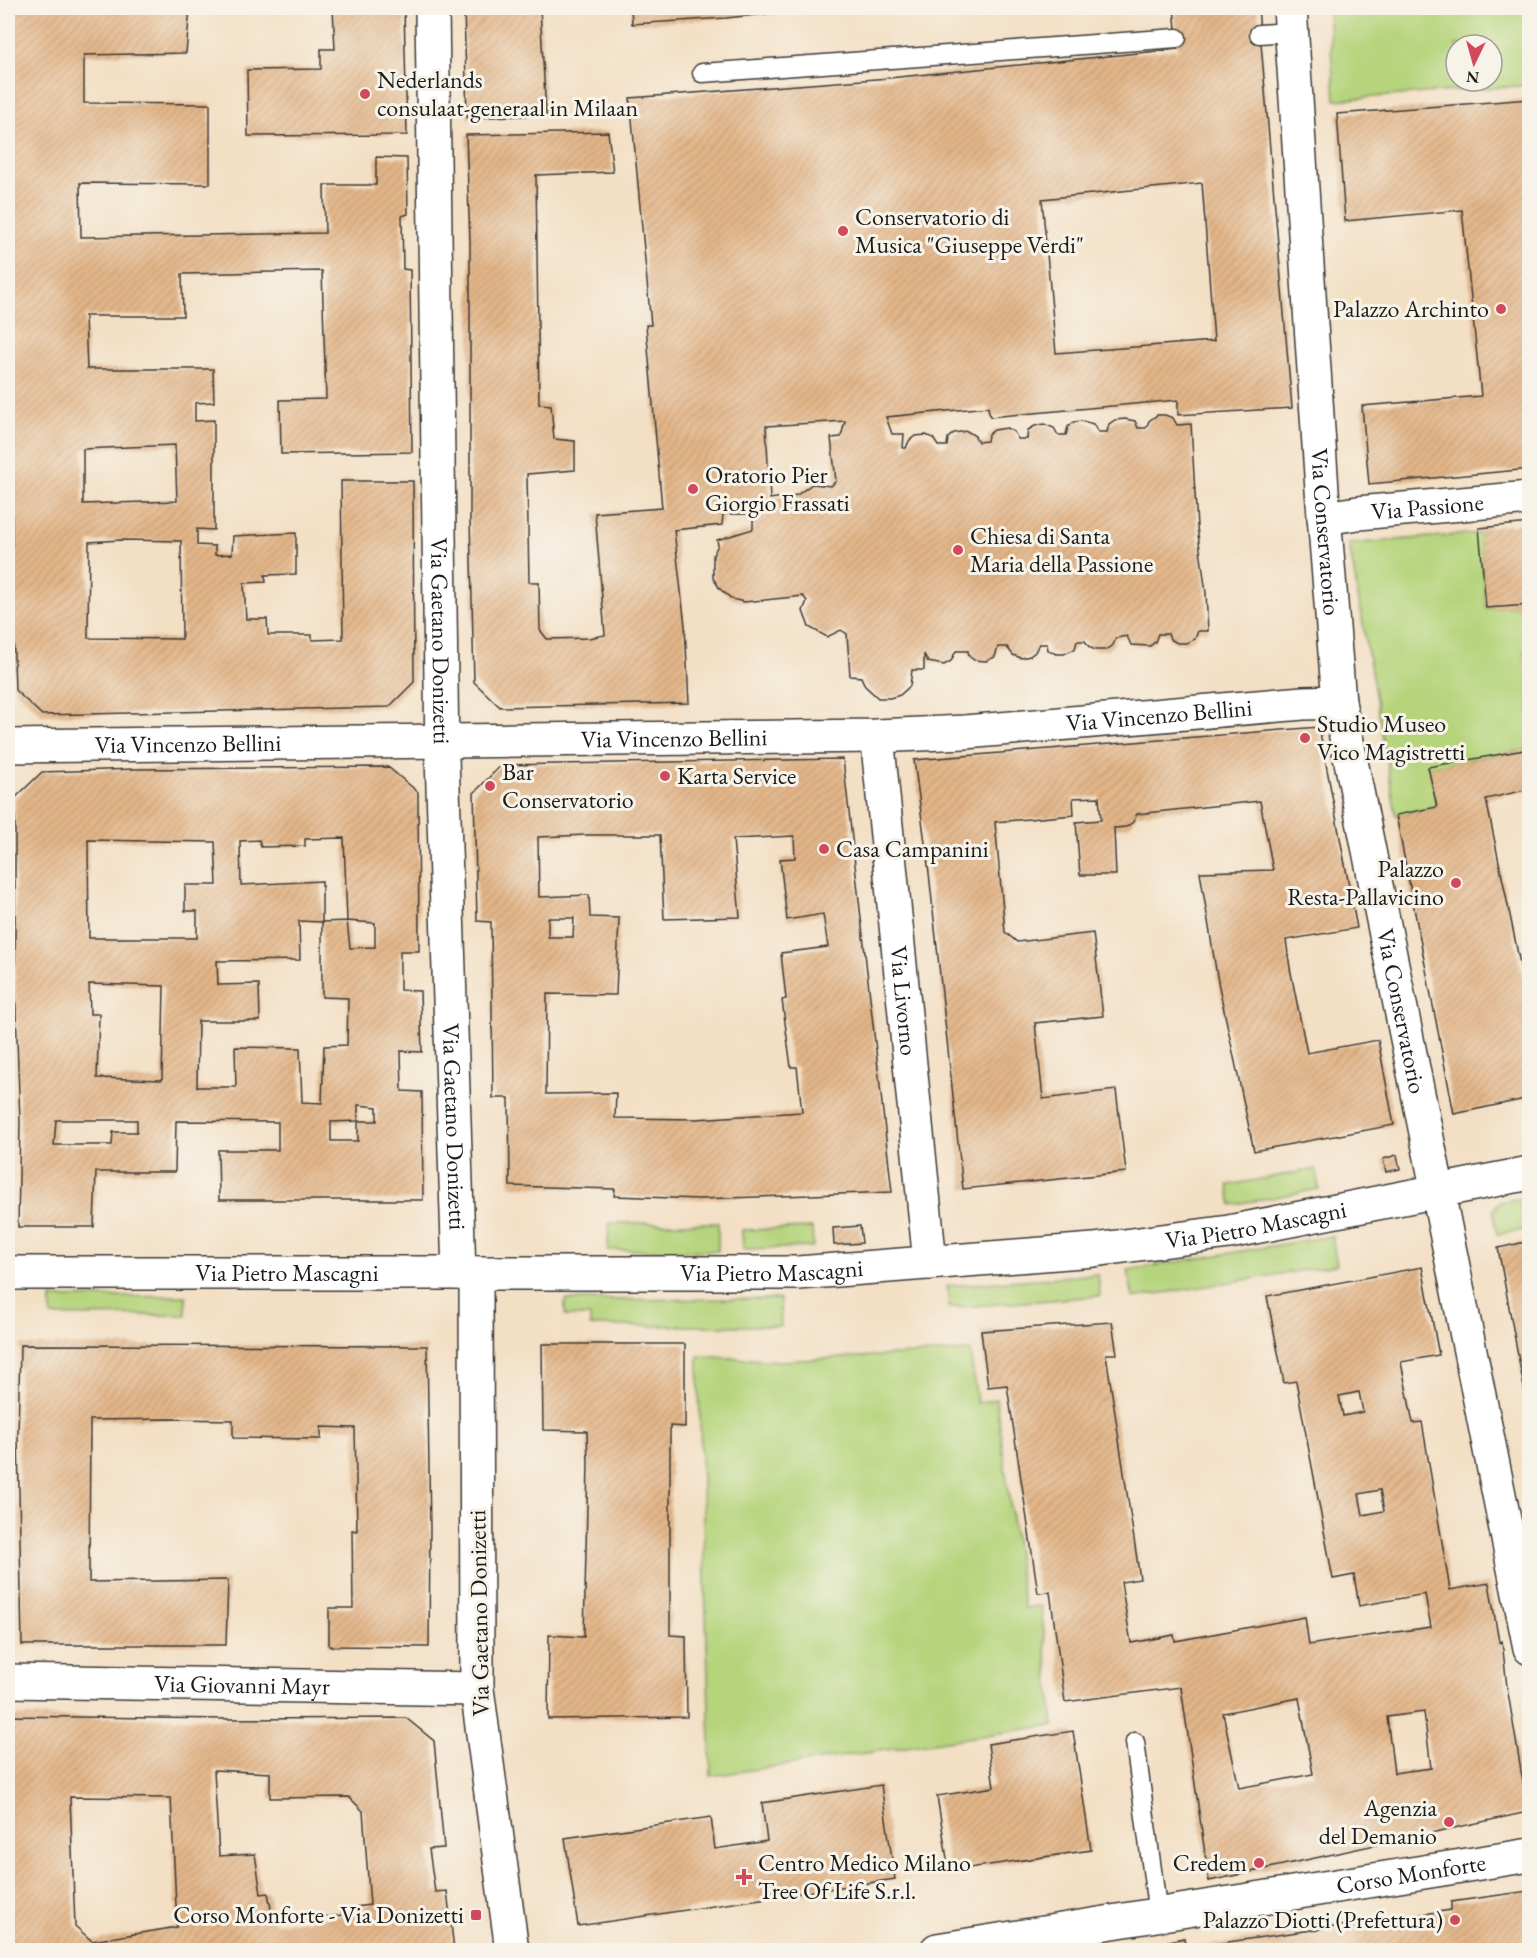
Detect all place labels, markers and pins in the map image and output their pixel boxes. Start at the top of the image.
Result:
place label: Nederlands consulaat-generaal in Milaan [377,64,639,123]
marker: Nederlands consulaat-generaal in Milaan [358,87,372,101]
place label: Conservatorio di Musica "Giuseppe Verdi" [855,201,1084,260]
marker: Conservatorio di Musica "Giuseppe Verdi" [836,224,850,238]
place label: Palazzo Archinto [1333,293,1489,324]
marker: Palazzo Archinto [1494,302,1508,316]
place label: Oratorio Pier Giorgio Frassati [705,459,850,518]
marker: Oratorio Pier Giorgio Frassati [686,482,700,496]
place label: Chiesa di Santa Maria della Passione [970,520,1153,579]
marker: Chiesa di Santa Maria della Passione [951,543,965,557]
place label: Studio Museo Vico Magistretti [1317,708,1465,767]
marker: Studio Museo Vico Magistretti [1298,731,1312,745]
place label: Bar Conservatorio [502,756,634,815]
place label: Karta Service [677,760,796,791]
marker: Karta Service [658,769,672,783]
marker: Bar Conservatorio [483,779,497,793]
place label: Casa Campanini [836,833,989,864]
marker: Casa Campanini [817,842,831,856]
place label: Palazzo Resta-Pallavicino [1287,853,1444,912]
marker: Palazzo Resta-Pallavicino [1449,876,1463,890]
place label: Agenzia del Demanio [1319,1792,1437,1851]
marker: Agenzia del Demanio [1442,1815,1456,1829]
place label: Centro Medico Milano Tree Of Life S.r.l. [758,1847,971,1906]
place label: Credem [1173,1847,1247,1878]
marker: Credem [1252,1856,1266,1870]
marker: Centro Medico Milano Tree Of Life S.r.l. [735,1868,753,1886]
place label: Corso Monforte - Via Donizetti [173,1899,464,1930]
place label: Palazzo Diotti (Prefettura) [1203,1904,1443,1935]
marker: Corso Monforte - Via Donizetti [469,1908,483,1922]
marker: Palazzo Diotti (Prefettura) [1448,1913,1462,1927]

